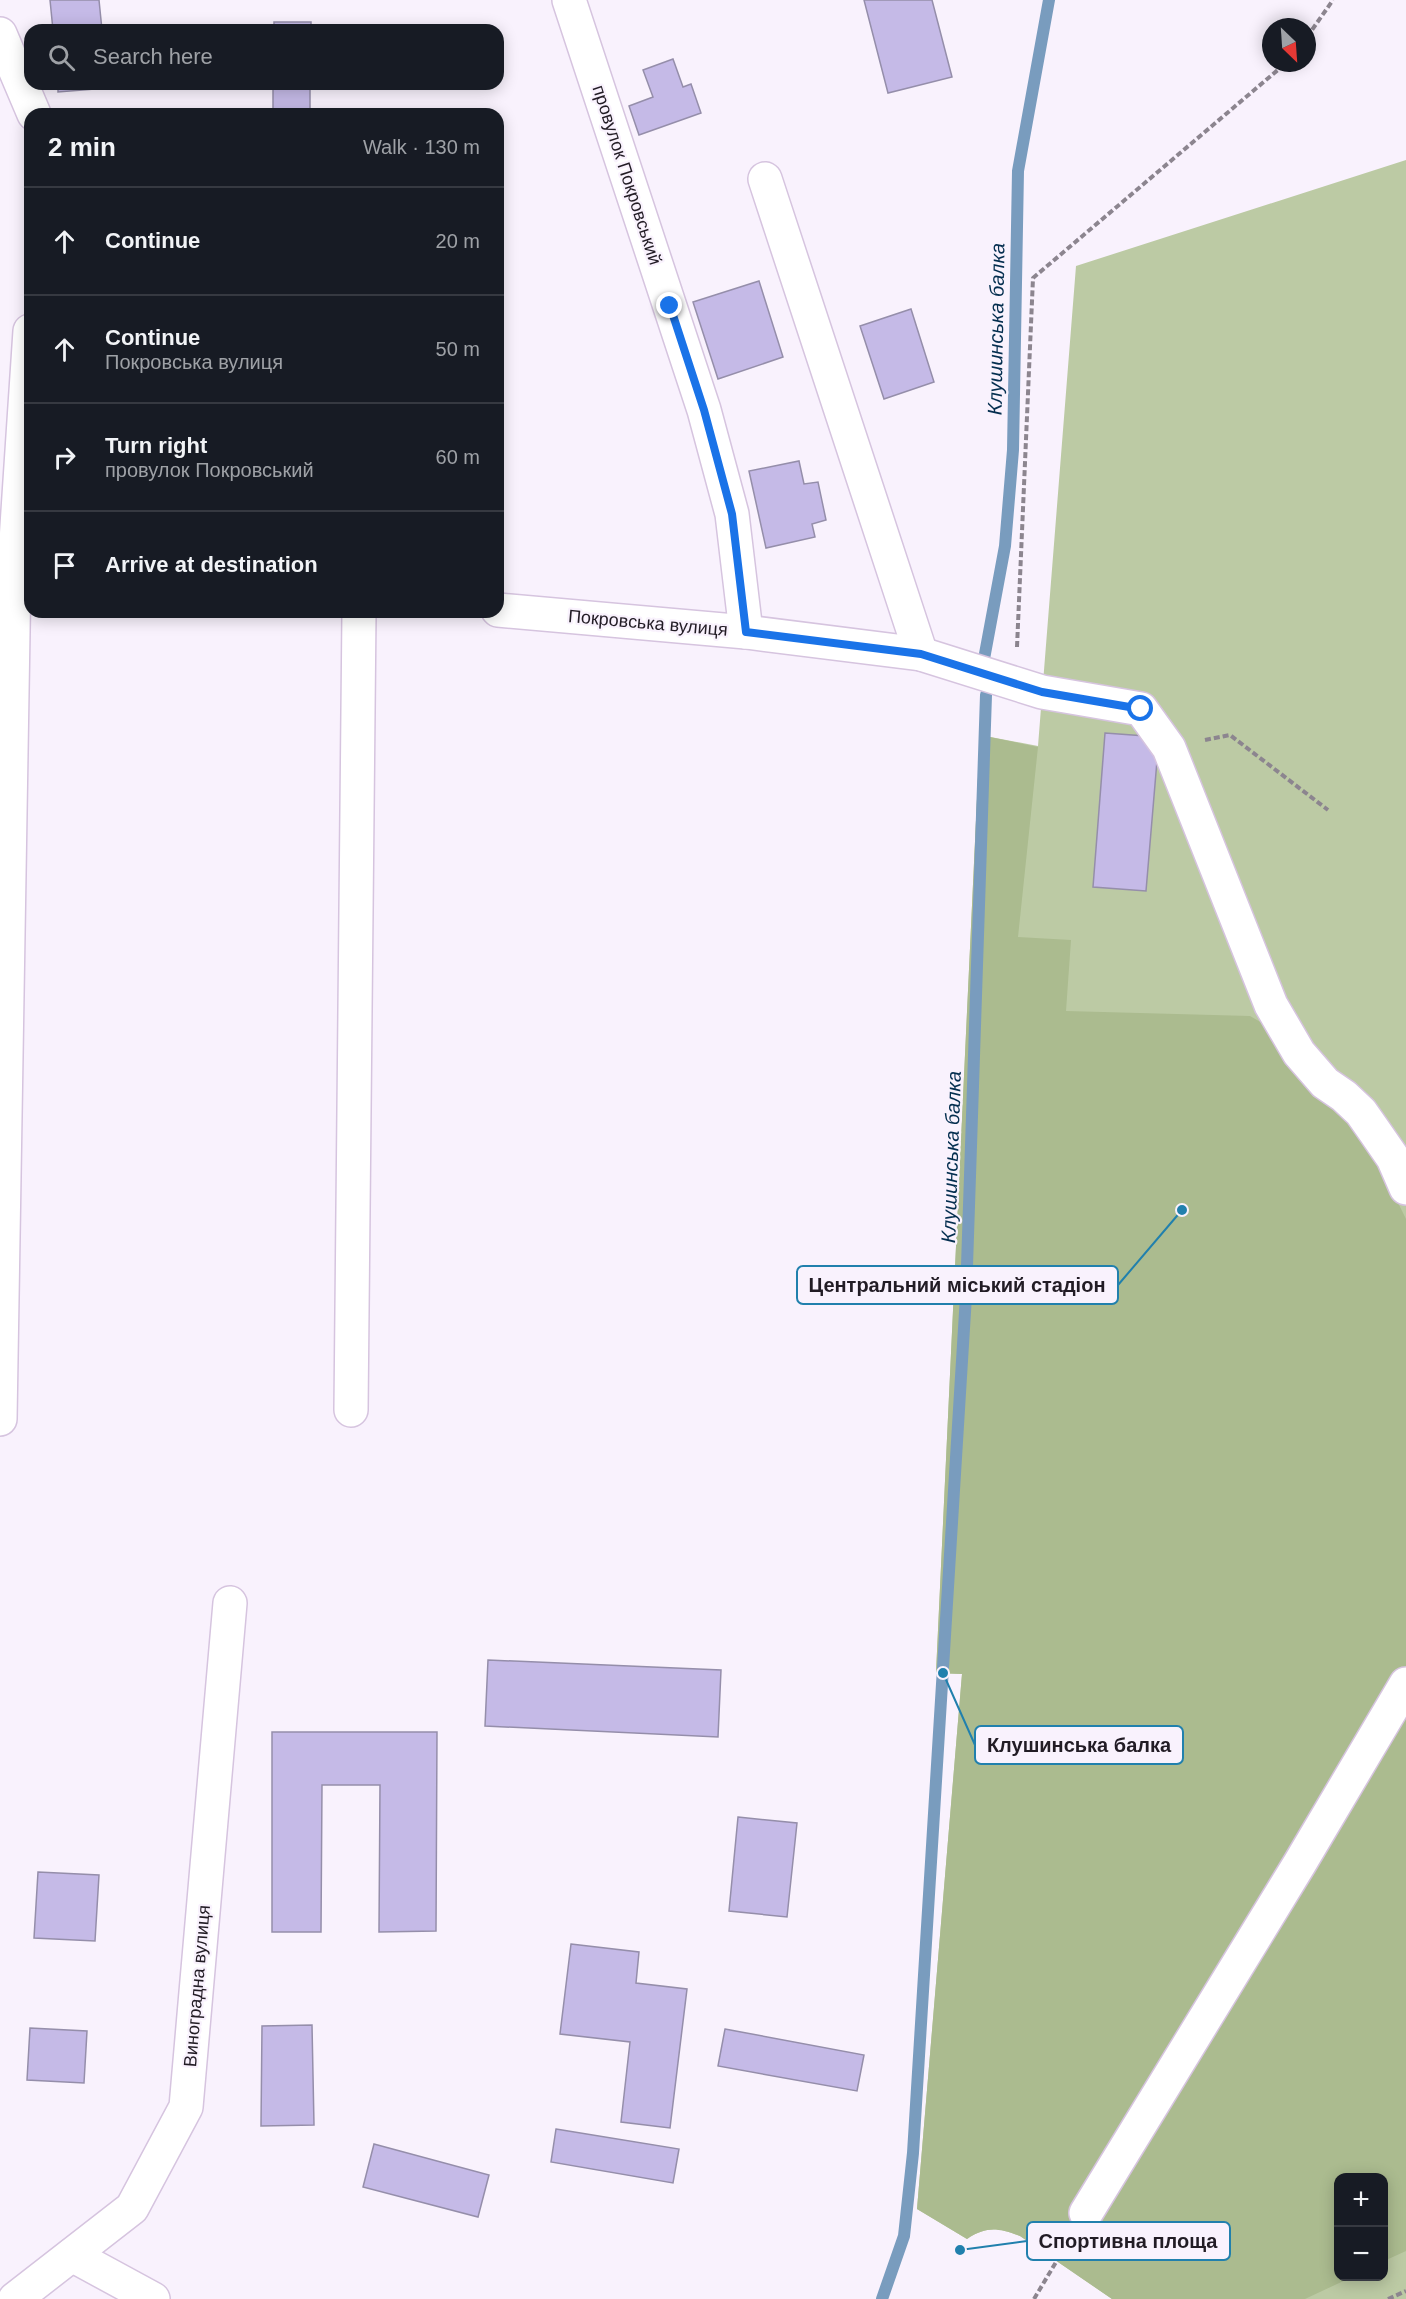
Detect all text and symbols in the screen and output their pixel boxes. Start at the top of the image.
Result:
north arrow [1262,18,1316,72]
search box [24,24,504,90]
icon: search [45,41,78,74]
text: Search here [93,44,213,69]
street label: провулок Покровський [588,83,666,267]
text: 2 min [48,132,116,162]
text: Walk · 130 m [363,136,480,158]
icon: ahead [48,225,81,258]
text: Continue [105,228,200,253]
text: 20 m [436,230,480,252]
water label: Клушинська балка [983,243,1009,415]
route end [656,292,682,318]
text: Continue [105,325,200,350]
icon: ahead [48,333,81,366]
text: 50 m [436,338,480,360]
text: Покровська вулиця [105,351,283,373]
text: Turn right [105,433,207,458]
icon: right [48,441,81,474]
text: 60 m [436,446,480,468]
text: провулок Покровський [105,459,314,481]
icon: arrive [48,549,81,582]
text: Arrive at destination [105,552,318,577]
street label: Покровська вулиця [567,606,729,640]
route start [1127,695,1153,721]
water label: Клушинська балка [937,1071,965,1243]
callout: Центральний міський стадіон [797,1266,1118,1304]
text: Центральний міський стадіон [809,1274,1105,1296]
callout: Клушинська балка [975,1726,1183,1764]
text: Клушинська балка [987,1734,1172,1756]
street label: Виноградна вулиця [180,1904,214,2068]
map controls [1334,2173,1388,2281]
button: + [1334,2173,1388,2227]
callout: Спортивна площа [1027,2222,1230,2260]
button: − [1334,2227,1388,2281]
text: Спортивна площа [1039,2230,1218,2252]

